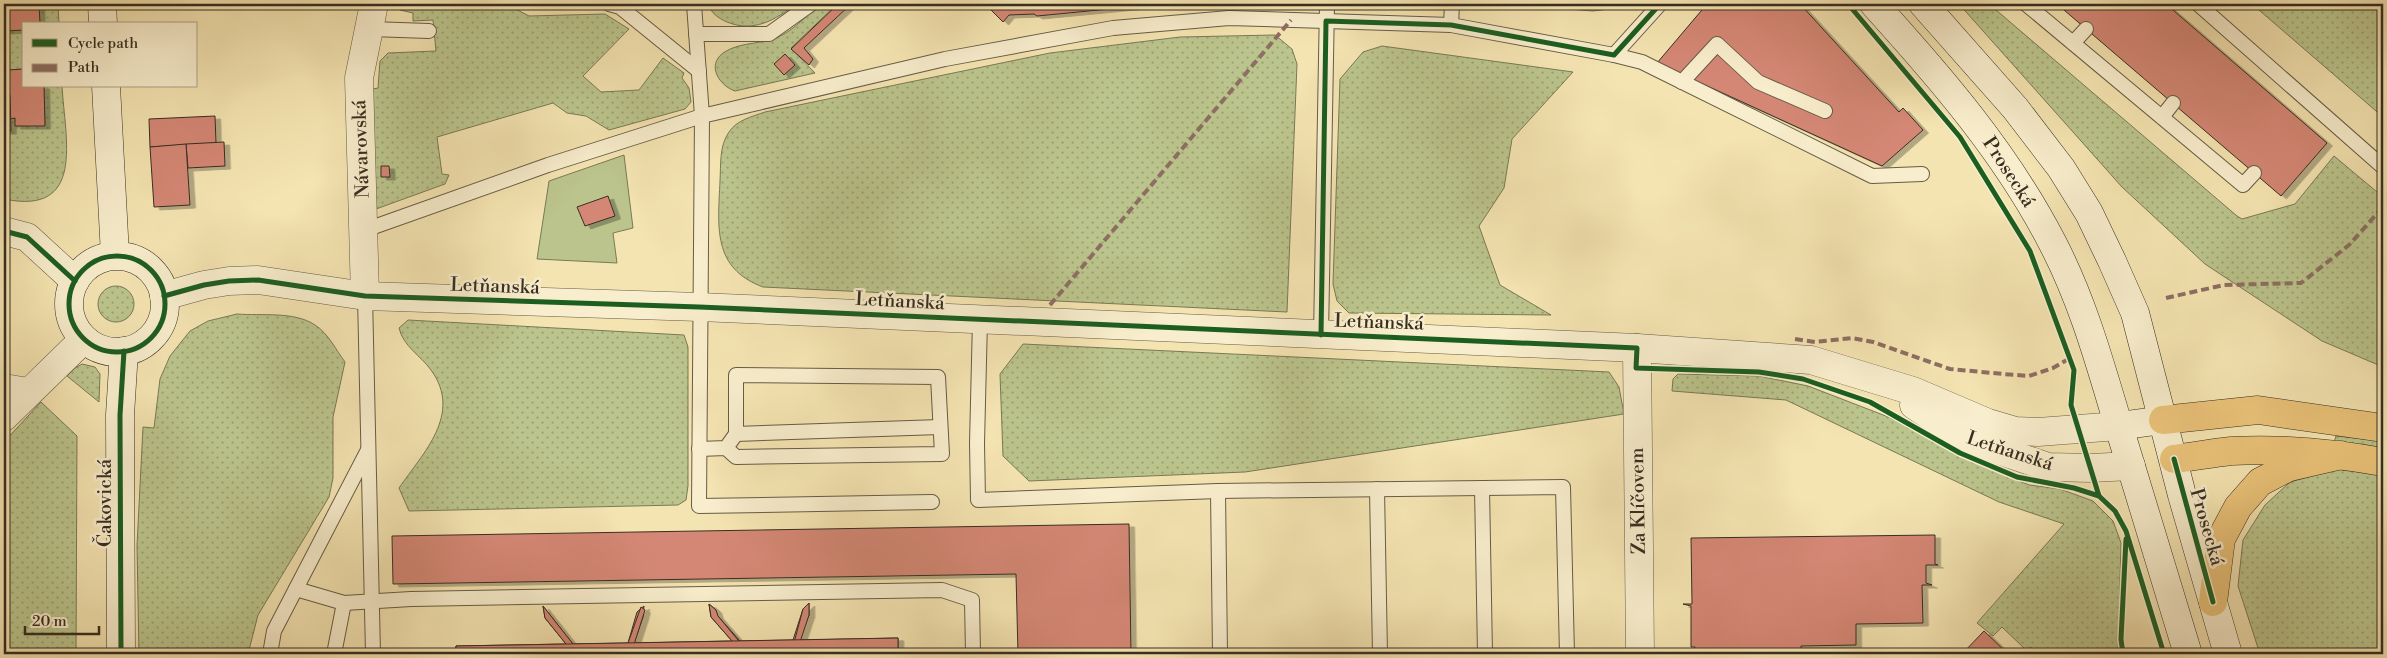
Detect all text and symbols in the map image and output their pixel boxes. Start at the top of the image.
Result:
legend [22,22,198,88]
text: Cycle path [68,34,138,53]
text: Path [68,58,100,77]
street label: Návarovská [347,99,375,199]
street label: Prosecká [1977,132,2041,212]
street label: Letňanská [450,272,541,300]
street label: Letňanská [855,287,946,315]
street label: Letňanská [1334,308,1425,336]
street label: Letňanská [1964,426,2057,476]
street label: Za Klíčovem [1625,447,1651,555]
street label: Čakovická [92,459,117,547]
street label: Prosecká [2185,486,2230,569]
scale bar [25,603,99,635]
text: 20 m [32,612,67,631]

